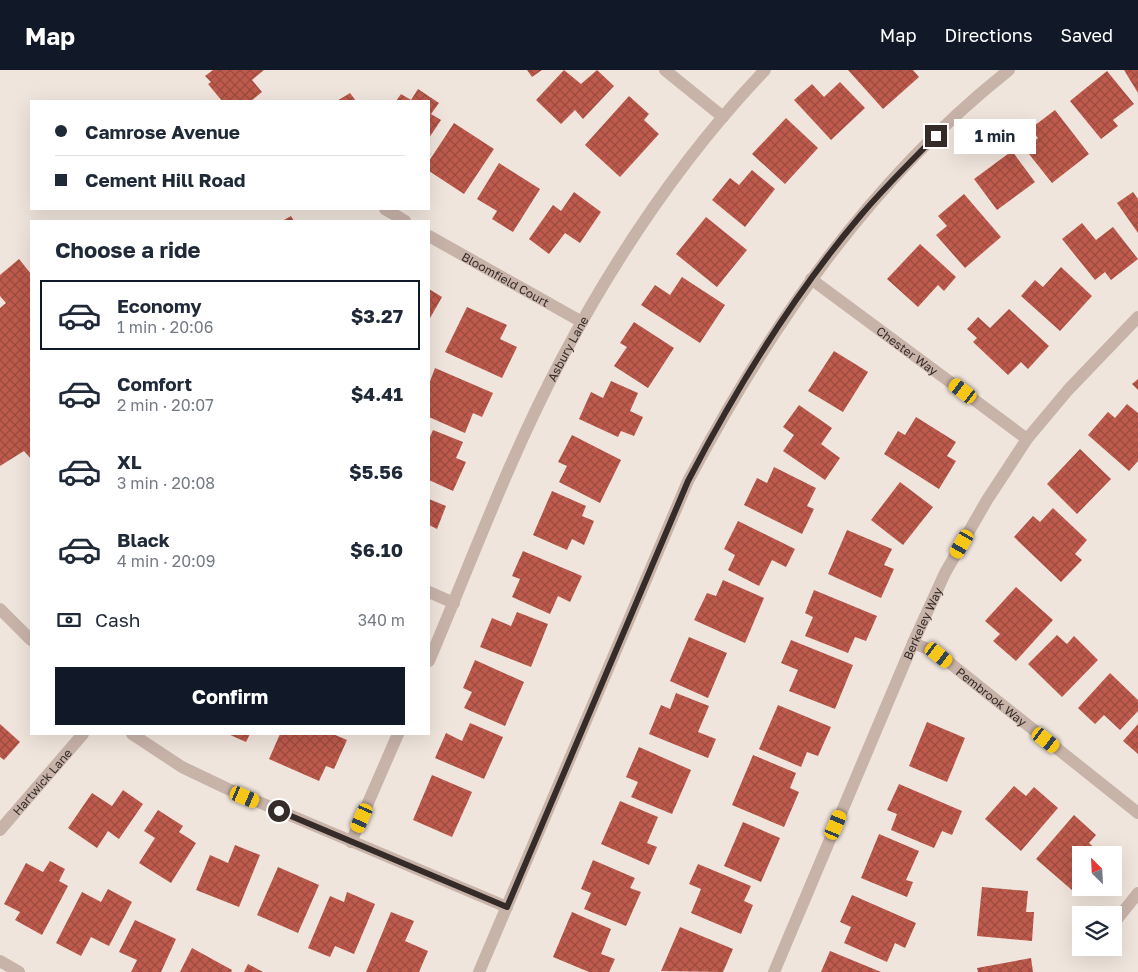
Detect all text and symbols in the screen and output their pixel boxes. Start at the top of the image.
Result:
text: Map [25,21,75,50]
text: Map [880,24,916,46]
text: Directions [944,24,1032,46]
text: Saved [1060,24,1113,46]
callout: 1 min [954,118,1036,154]
text: Camrose Avenue [85,120,240,143]
route end [925,125,947,147]
text: 1 min [975,126,1015,146]
text: Cement Hill Road [85,168,246,191]
text: Choose a ride [55,236,201,263]
street label: Bloomfield Court [459,249,552,310]
icon: car [57,293,102,338]
text: Economy [117,294,202,317]
text: $3.27 [351,304,403,327]
street label: Asbury Lane [544,313,591,384]
text: 1 min · 20:06 [117,317,213,337]
street label: Chester Way [874,323,941,378]
icon: car [57,371,102,416]
text: Comfort [117,372,192,395]
car [946,376,979,406]
text: $4.41 [351,382,403,405]
text: 2 min · 20:07 [117,395,214,415]
icon: car [57,449,102,494]
text: XL [117,450,142,473]
text: $5.56 [349,460,403,483]
text: 3 min · 20:08 [117,473,215,493]
icon: car [57,527,102,572]
car [948,527,975,561]
text: Black [117,528,170,551]
text: $6.10 [350,538,403,561]
text: 4 min · 20:09 [117,551,215,571]
street label: Berkeley Way [899,584,945,662]
icon: cash [55,606,83,634]
text: Cash [95,608,140,631]
text: 340 m [358,610,405,630]
car [922,640,955,670]
street label: Pembrook Way [954,664,1030,729]
button: Confirm [55,667,405,725]
car [1029,725,1062,755]
street label: Hartwick Lane [9,745,75,818]
car [228,784,261,810]
route start [268,800,290,822]
car [349,801,374,835]
car [823,808,848,842]
north arrow [1072,846,1122,896]
map controls [1072,846,1122,956]
button: layers [1072,906,1122,956]

